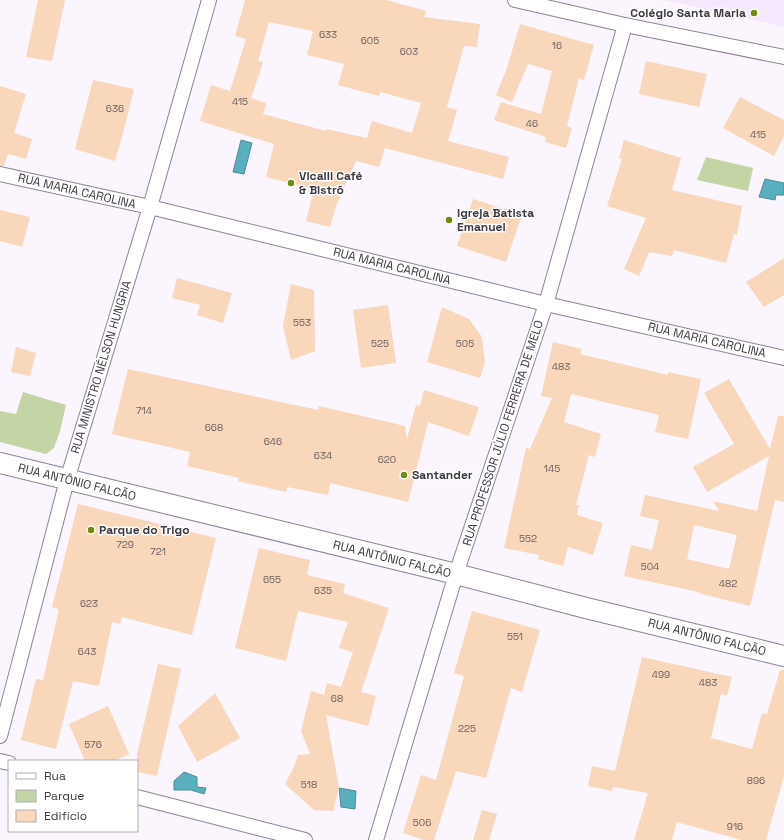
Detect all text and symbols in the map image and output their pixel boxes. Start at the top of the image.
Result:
place label: Colégio Santa Maria [630,5,746,21]
marker: Colégio Santa Maria [749,8,759,18]
house number: 633 [319,28,337,41]
house number: 605 [361,34,379,47]
house number: 16 [552,39,562,52]
house number: 603 [400,45,418,58]
house number: 415 [232,95,248,108]
house number: 636 [106,102,124,115]
house number: 46 [526,117,538,130]
house number: 415 [750,128,766,141]
place label: Vicalli Café & Bistrõ [299,168,362,198]
street label: RUA MARIA CAROLINA [16,170,138,212]
marker: Vicalli Café & Bistrõ [286,178,296,188]
place label: Igreja Batista Emanuel [457,205,534,235]
marker: Igreja Batista Emanuel [444,215,454,225]
street label: RUA MARIA CAROLINA [332,244,453,288]
street label: RUA MINISTRO NÉLSON HUNGRIA [67,278,135,456]
house number: 553 [293,316,311,329]
street label: RUA PROFESSOR JÚLIO FERREIRA DE MELO [459,318,547,548]
street label: RUA MARIA CAROLINA [646,319,768,361]
house number: 525 [371,337,389,350]
house number: 505 [456,337,474,350]
house number: 483 [552,360,570,373]
house number: 714 [136,404,152,417]
house number: 668 [205,421,223,434]
house number: 646 [264,435,282,448]
house number: 634 [314,449,332,462]
house number: 620 [378,453,396,466]
street label: RUA ANTÔNIO FALCÃO [16,460,138,504]
house number: 145 [544,462,560,475]
place label: Santander [412,467,473,483]
marker: Santander [399,470,409,480]
place label: Parque do Trigo [99,522,190,538]
marker: Parque do Trigo [86,525,96,535]
house number: 552 [519,532,537,545]
street label: RUA ANTÔNIO FALCÃO [331,537,453,581]
house number: 729 [116,538,134,551]
house number: 721 [150,545,166,558]
house number: 504 [641,560,659,573]
house number: 655 [263,573,281,586]
house number: 482 [719,577,737,590]
house number: 635 [314,584,332,597]
house number: 623 [80,597,98,610]
street label: RUA ANTÔNIO FALCÃO [646,615,768,659]
house number: 551 [507,630,523,643]
house number: 643 [78,645,96,658]
house number: 499 [652,668,670,681]
house number: 483 [699,676,717,689]
house number: 68 [331,692,343,705]
house number: 225 [458,722,476,735]
house number: 576 [84,738,102,751]
legend [8,760,138,832]
text: Rua [44,768,66,784]
house number: 896 [747,774,765,787]
house number: 518 [301,778,317,791]
text: Parque [44,788,84,804]
text: Edifício [44,808,87,824]
house number: 506 [413,816,431,829]
house number: 916 [727,820,743,833]

